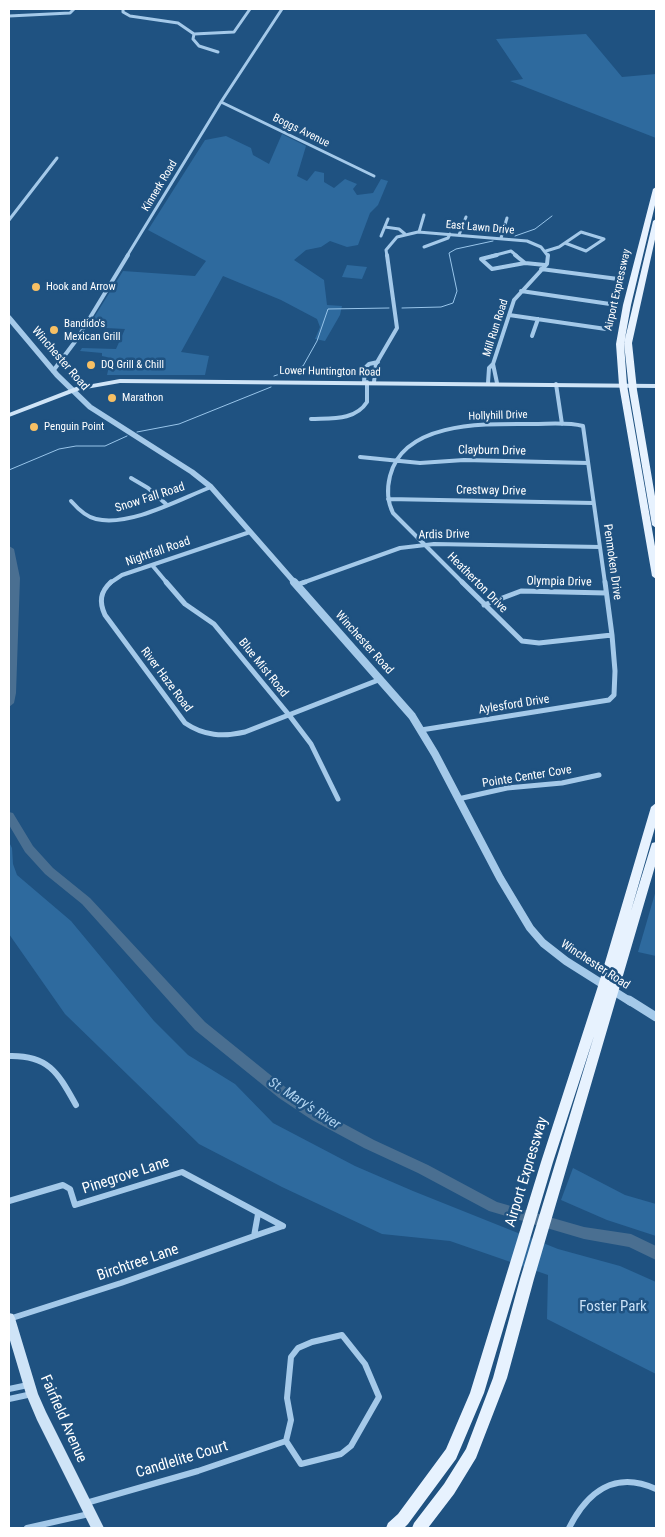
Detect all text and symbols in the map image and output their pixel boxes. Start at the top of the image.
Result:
street label: Boggs Avenue [270,112,332,150]
street label: Kinnerk Road [140,158,180,214]
street label: East Lawn Drive [445,218,515,238]
street label: Airport Expressway [602,248,634,332]
place label: Hook and Arrow [46,280,116,294]
marker: Hook and Arrow [30,281,42,293]
street label: Mill Run Road [481,298,511,358]
place label: Bandido's Mexican Grill [64,317,120,343]
street label: Winchester Road [28,324,92,394]
marker: Bandido's Mexican Grill [48,324,60,336]
place label: DQ Grill & Chill [101,358,164,372]
marker: DQ Grill & Chill [85,359,97,371]
street label: Lower Huntington Road [279,365,381,379]
place label: Marathon [122,391,163,405]
marker: Marathon [106,392,118,404]
street label: Hollyhill Drive [468,408,528,424]
place label: Penguin Point [44,420,104,434]
marker: Penguin Point [28,421,40,433]
street label: Clayburn Drive [458,443,526,459]
street label: Snow Fall Road [113,480,187,516]
street label: Crestway Drive [456,483,526,499]
street label: Penmoken Drive [600,523,624,601]
street label: Ardis Drive [418,527,470,543]
street label: Nightfall Road [124,534,192,570]
street label: Heatherton Drive [444,550,510,616]
street label: Olympia Drive [526,574,592,590]
street label: Winchester Road [332,609,396,677]
street label: Blue Mist Road [235,636,291,700]
street label: River Haze Road [137,645,195,715]
street label: Aylesford Drive [478,692,550,718]
street label: Pointe Center Cove [481,763,573,791]
street label: Winchester Road [558,937,632,993]
water label: St. Mary's River [265,1075,343,1133]
street label: Airport Expressway [502,1115,552,1229]
street label: Pinegrove Lane [80,1153,172,1199]
street label: Birchtree Lane [95,1241,181,1285]
park label: Foster Park [579,1298,647,1316]
street label: Fairfield Avenue [36,1372,90,1466]
street label: Candlelite Court [134,1437,230,1483]

